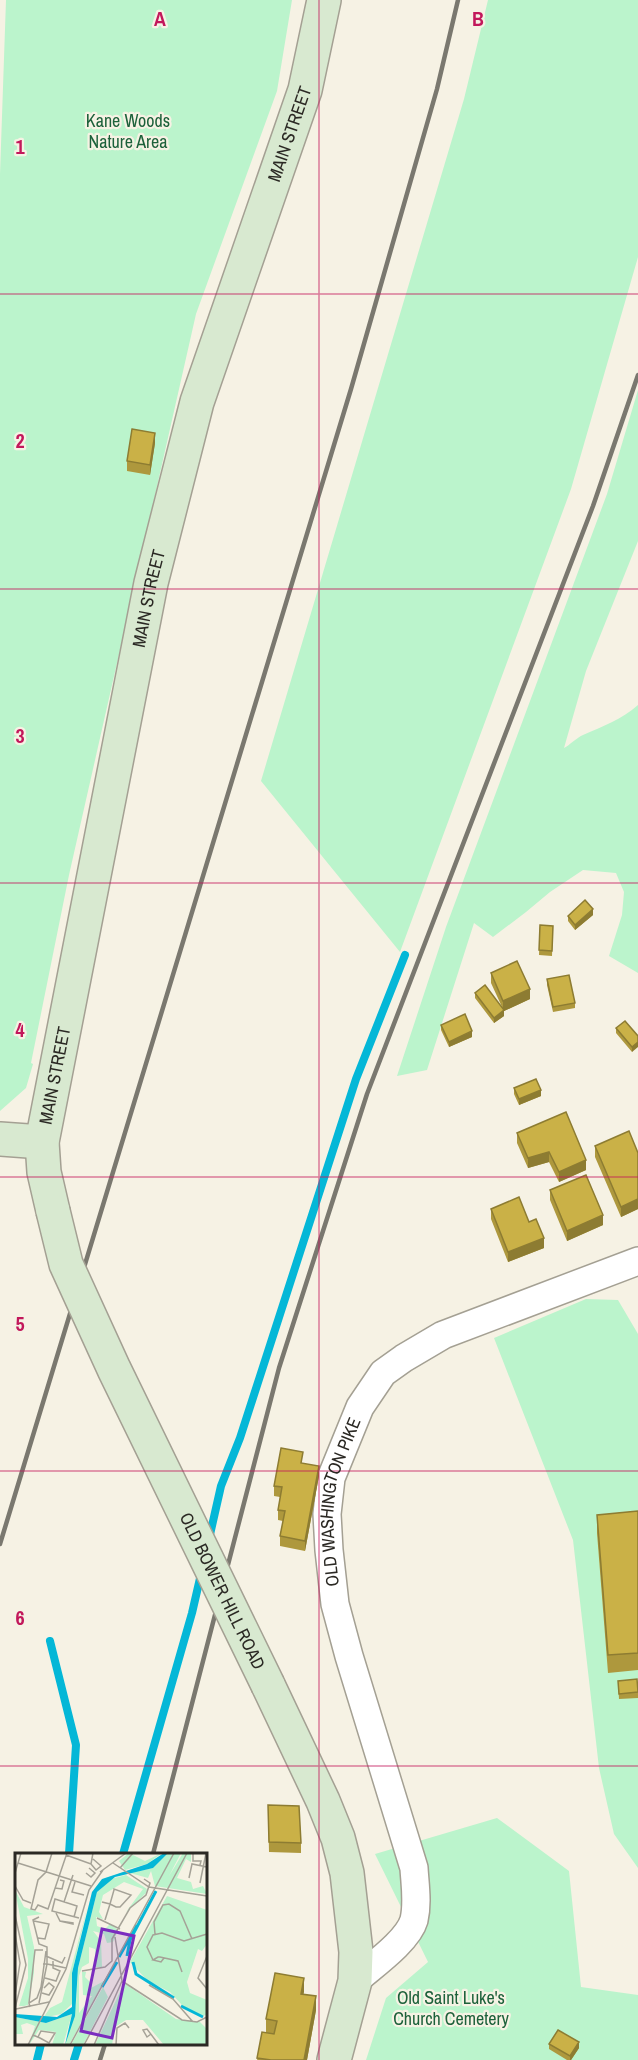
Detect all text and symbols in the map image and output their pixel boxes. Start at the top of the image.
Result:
text: A [154,5,166,32]
text: B [472,5,484,32]
street label: MAIN STREET [261,83,317,185]
park label: Kane Woods Nature Area [86,108,170,154]
text: 1 [15,133,25,160]
text: 2 [15,427,25,454]
street label: MAIN STREET [126,547,171,649]
text: 3 [15,722,25,749]
text: 4 [15,1016,25,1043]
street label: MAIN STREET [33,1024,76,1126]
text: 5 [15,1310,25,1337]
street label: OLD WASHINGTON PIKE [314,1413,366,1588]
street label: OLD BOWER HILL ROAD [174,1508,272,1673]
text: 6 [15,1604,25,1631]
inset map [15,1853,207,2045]
park label: Old Saint Luke's Church Cemetery [393,1985,509,2031]

